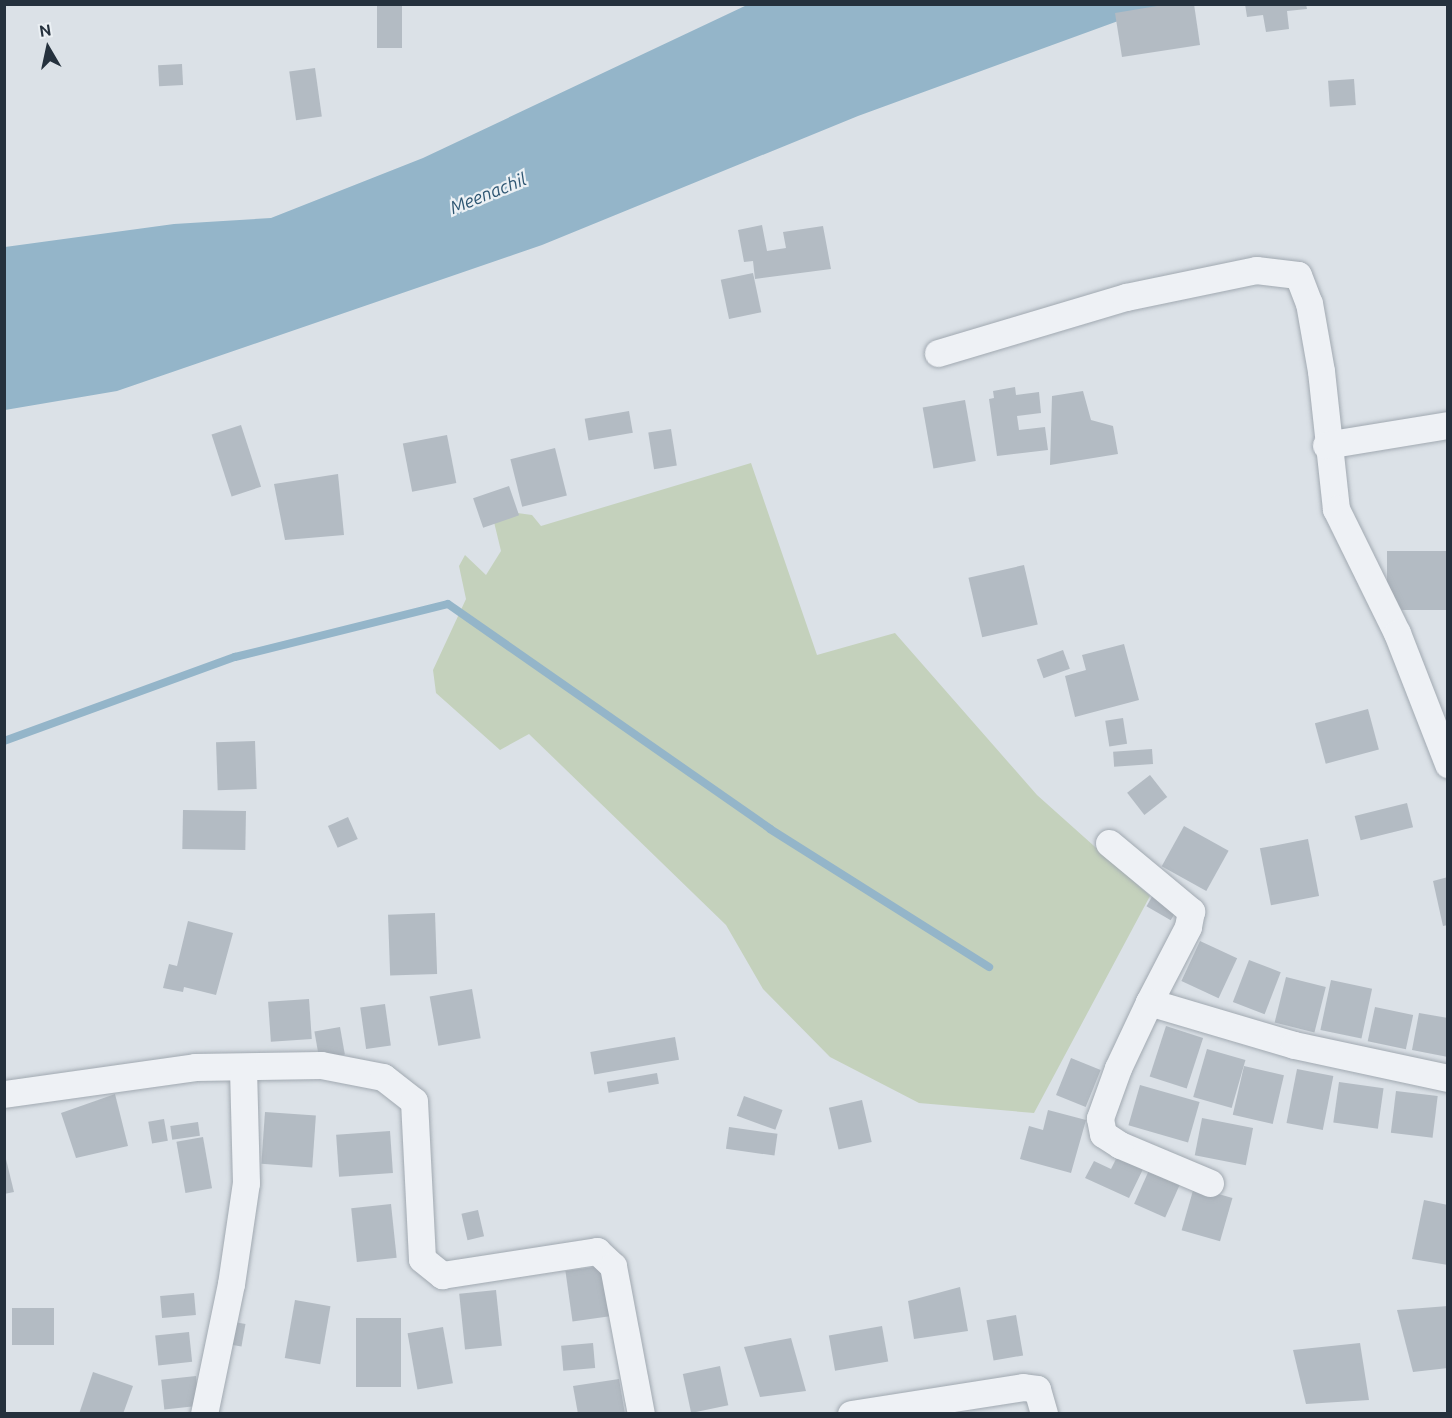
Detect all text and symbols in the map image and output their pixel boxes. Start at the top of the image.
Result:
north arrow [18,18,78,78]
text: N [38,20,52,40]
water label: Meenachil [446,168,530,218]

